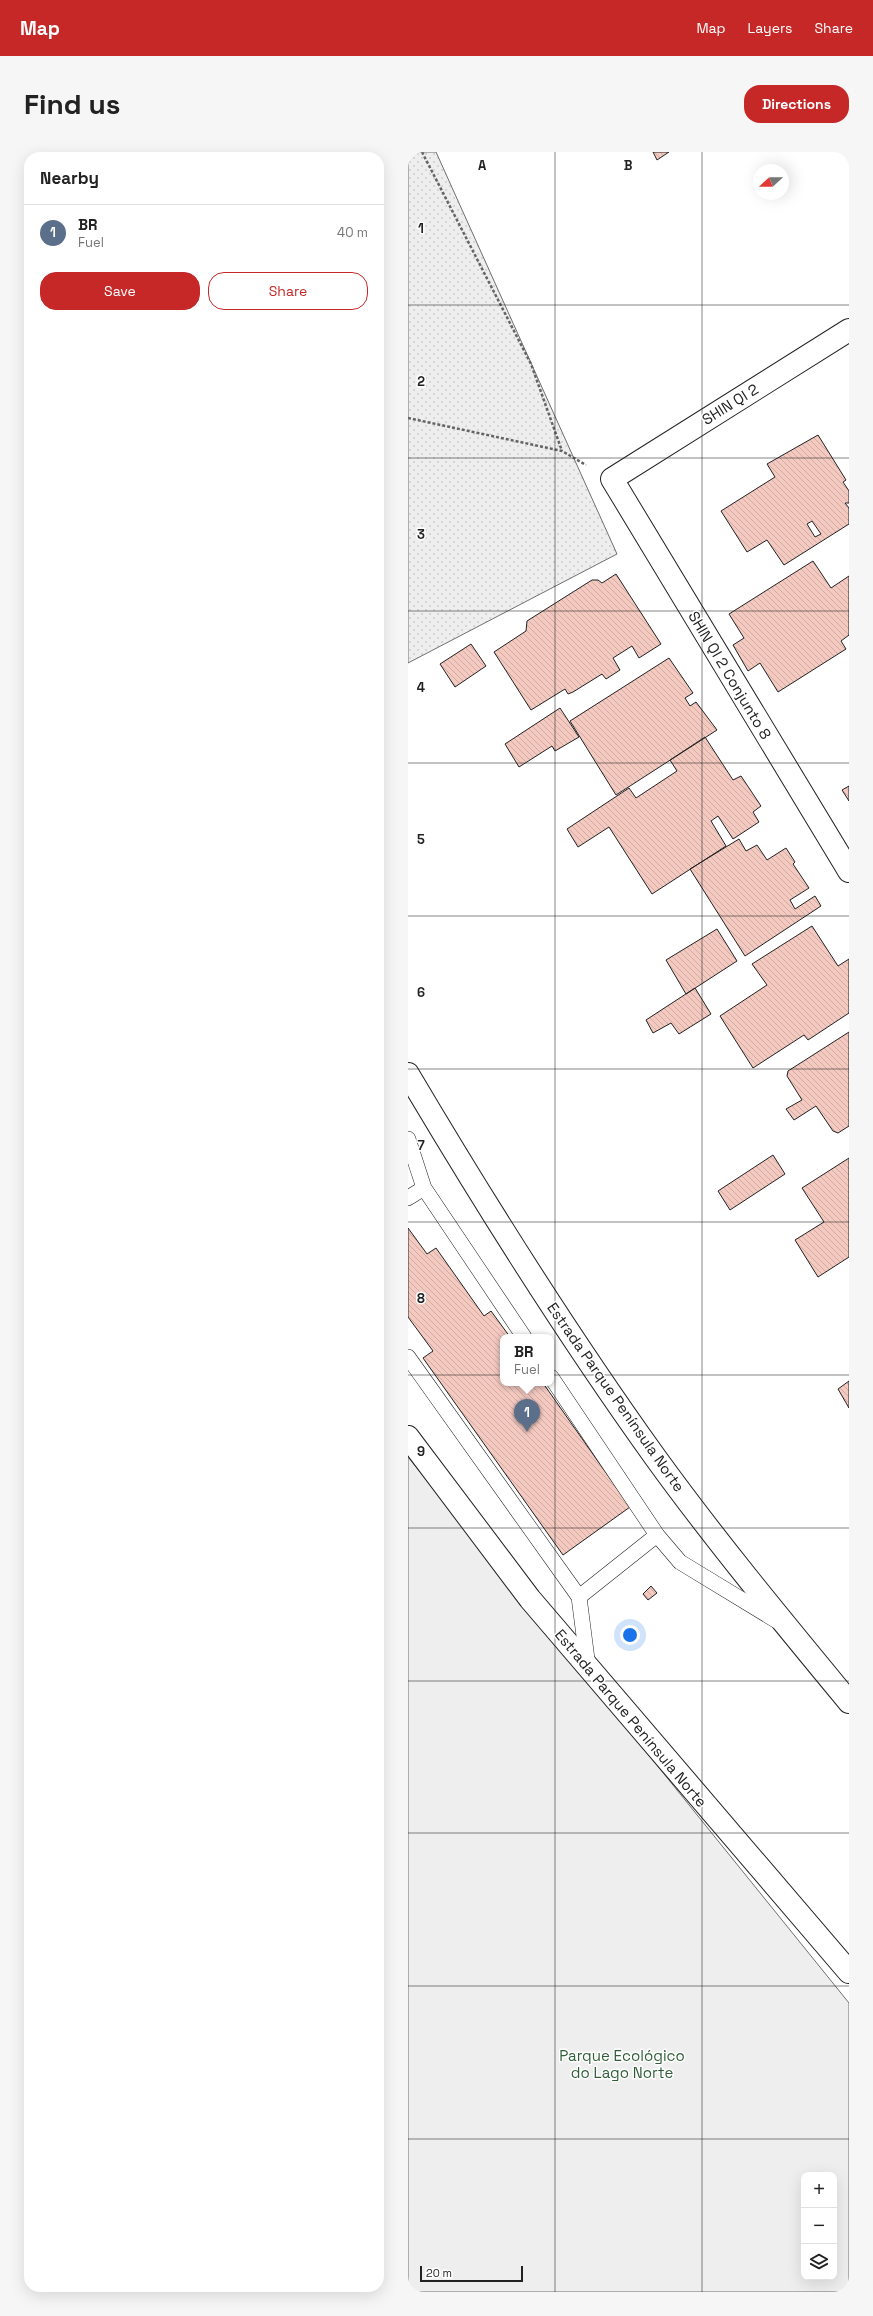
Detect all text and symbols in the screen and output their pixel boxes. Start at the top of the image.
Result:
text: Map [20,16,60,41]
text: Map [696,19,726,37]
text: Layers [748,19,792,37]
text: Share [814,19,853,37]
button: Directions [744,85,849,123]
text: Find us [24,86,121,122]
text: A [478,157,487,174]
text: B [624,157,633,174]
north arrow [753,164,789,200]
text: Nearby [40,167,99,189]
text: BR [78,215,97,234]
text: 1 [418,220,424,237]
text: 1 [50,224,56,241]
text: 40 m [337,224,368,241]
text: Fuel [78,234,104,251]
button: Save [40,272,200,310]
button: Share [208,272,368,310]
text: 2 [417,373,425,390]
street label: SHIN QI 2 [698,379,762,429]
text: 3 [417,526,425,543]
street label: SHIN QI 2 Conjunto 8 [684,608,776,742]
text: 4 [417,679,425,696]
text: 5 [417,831,425,848]
text: 6 [417,984,425,1001]
text: 7 [417,1137,425,1154]
text: 8 [417,1290,425,1307]
street label: Estrada Parque Península Norte [543,1299,689,1495]
popup [500,1334,554,1386]
text: BR [514,1342,534,1361]
text: Fuel [514,1361,540,1378]
pin: 1 [514,1399,540,1432]
text: 9 [417,1443,425,1460]
street label: Estrada Parque Península Norte [551,1625,711,1811]
your location [620,1625,640,1645]
park label: Parque Ecológico do Lago Norte [559,2046,685,2082]
map controls [801,2172,837,2280]
button: + [801,2172,837,2208]
button: − [801,2208,837,2244]
button: layers [801,2244,837,2280]
scale bar [420,2264,523,2283]
text: 20 m [426,2266,452,2280]

